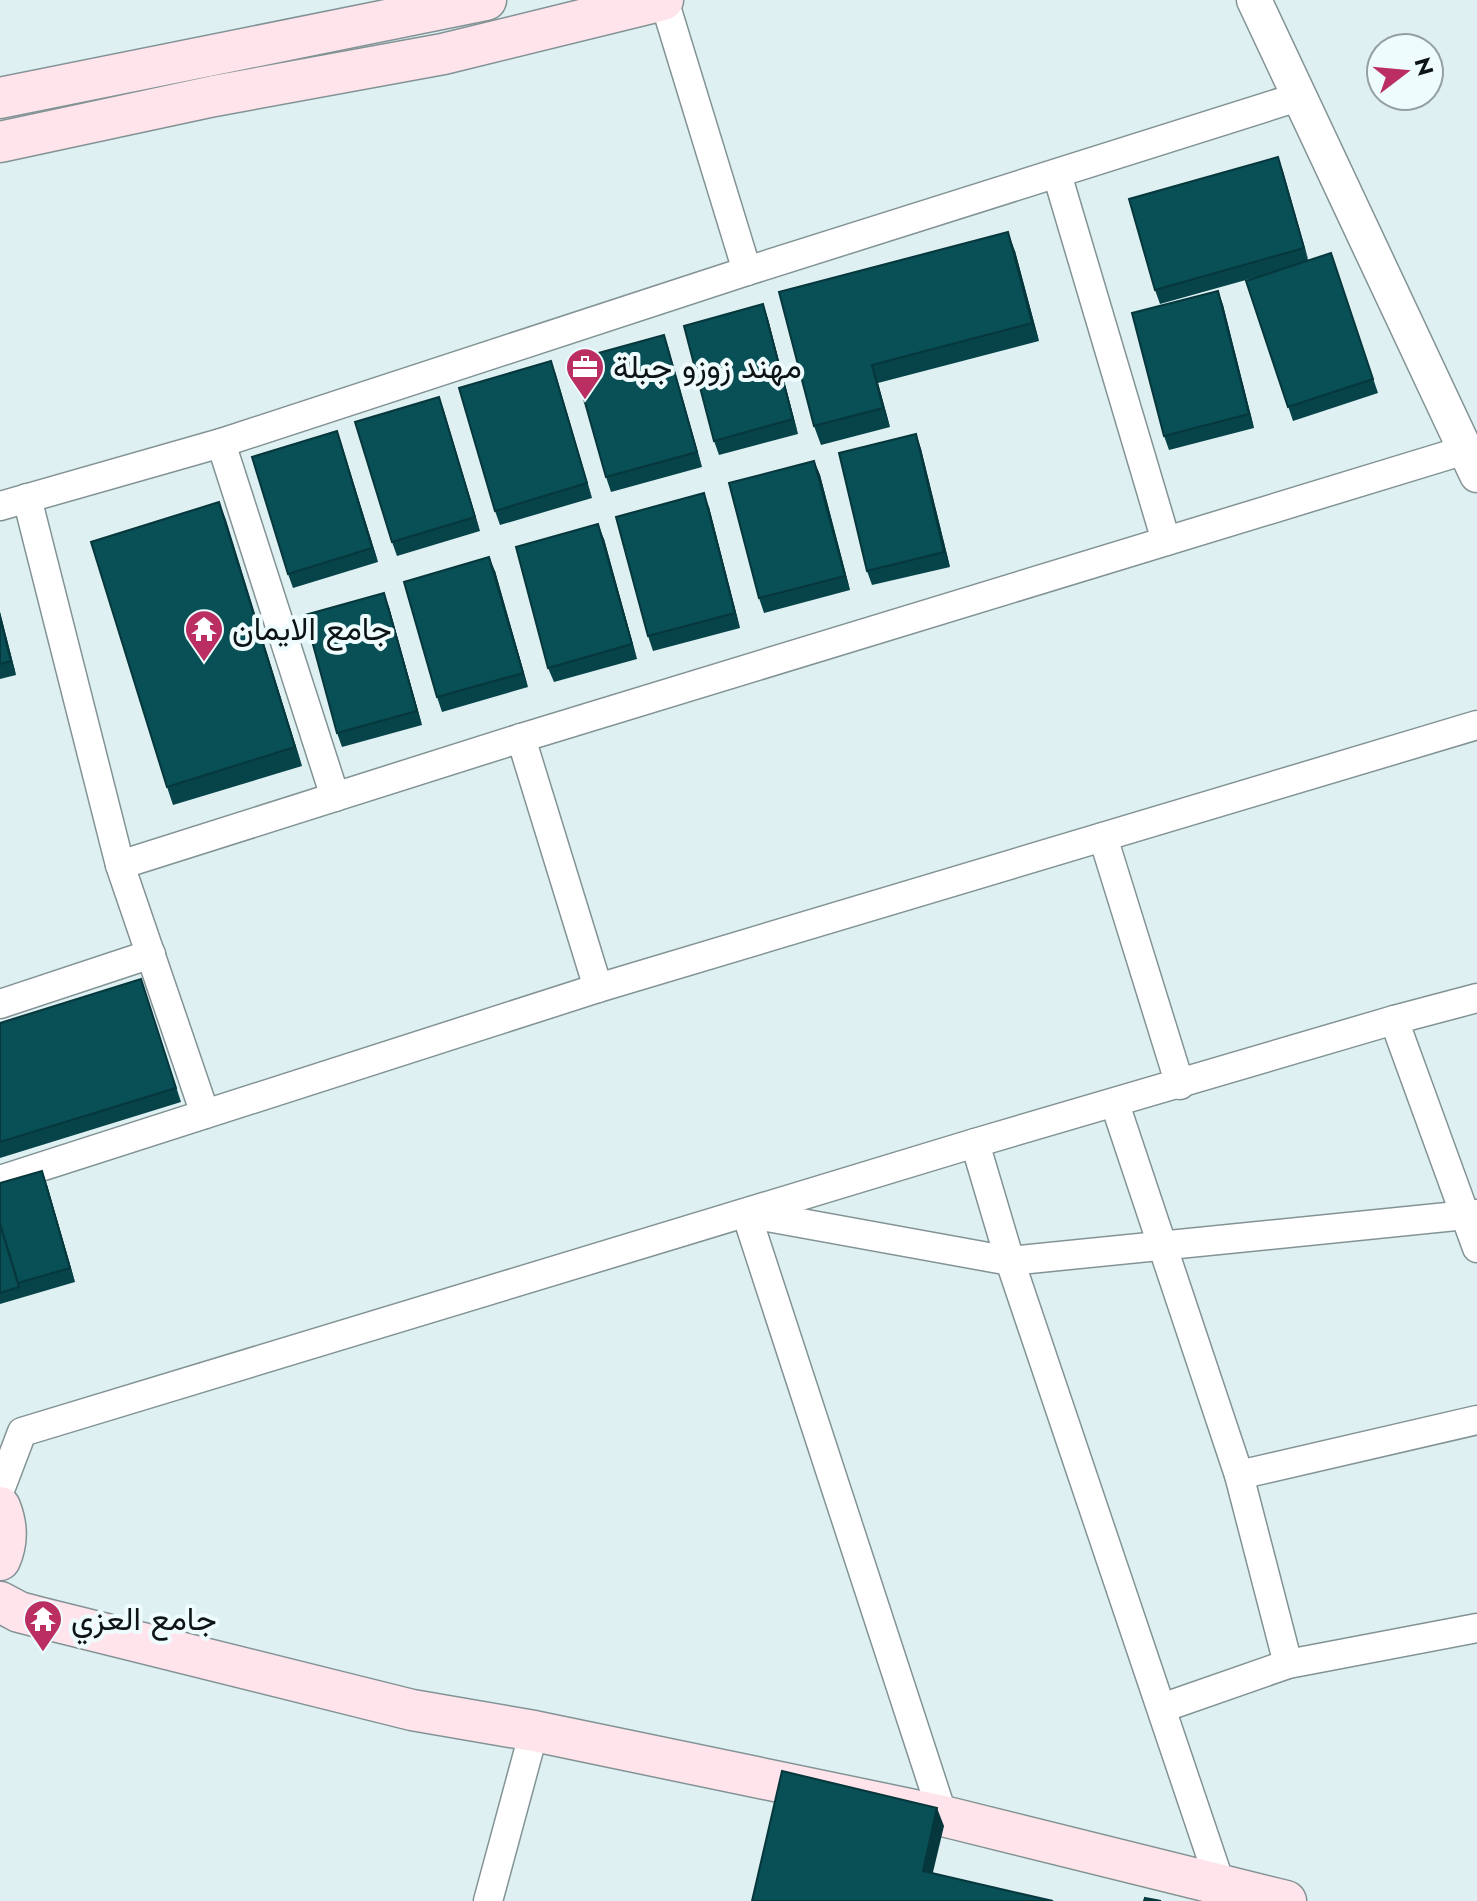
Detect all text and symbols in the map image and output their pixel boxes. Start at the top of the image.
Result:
north arrow [1365,32,1445,112]
text: N [1406,54,1442,79]
place label: مهند زوزو جبلة [613,344,802,390]
office icon: مهند زوزو جبلة [564,346,606,401]
place label: جامع الايمان [232,606,392,652]
temple icon: جامع الايمان [183,608,225,663]
place label: جامع العزي [71,1596,217,1645]
temple icon: جامع العزي [22,1598,64,1653]

